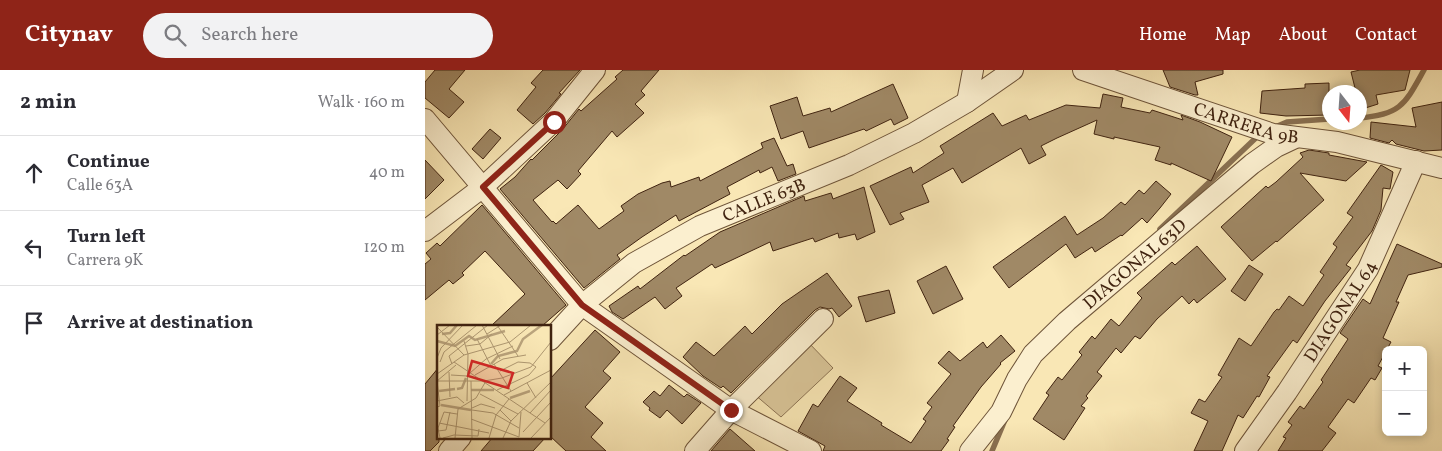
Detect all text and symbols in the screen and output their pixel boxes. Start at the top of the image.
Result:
search box [143,13,493,58]
text: Citynav [25,18,113,52]
icon: search [161,21,189,49]
text: Search here [201,22,298,48]
text: Home [1139,23,1187,48]
text: Map [1215,23,1251,48]
text: About [1279,23,1327,48]
text: Contact [1355,23,1417,48]
north arrow [1322,85,1367,130]
text: 2 min [20,88,77,117]
text: Walk · 160 m [318,92,405,114]
street label: CARRERA 9B [1190,97,1300,151]
route start [543,111,566,134]
text: Continue [67,149,150,175]
icon: ahead [20,159,48,187]
text: 40 m [369,162,405,184]
street label: CALLE 63B [719,173,810,229]
text: Calle 63A [67,175,133,197]
street label: DIAGONAL 63D [1078,214,1193,316]
text: Turn left [67,224,146,250]
icon: left [20,234,48,262]
text: 120 m [363,237,405,259]
text: Carrera 9K [67,250,143,272]
street label: DIAGONAL 64 [1299,257,1384,368]
icon: arrive [20,309,48,337]
text: Arrive at destination [67,310,253,336]
inset map [437,325,551,438]
map controls [1382,346,1427,436]
button: + [1382,346,1427,391]
button: − [1382,391,1427,436]
route end [720,399,743,422]

